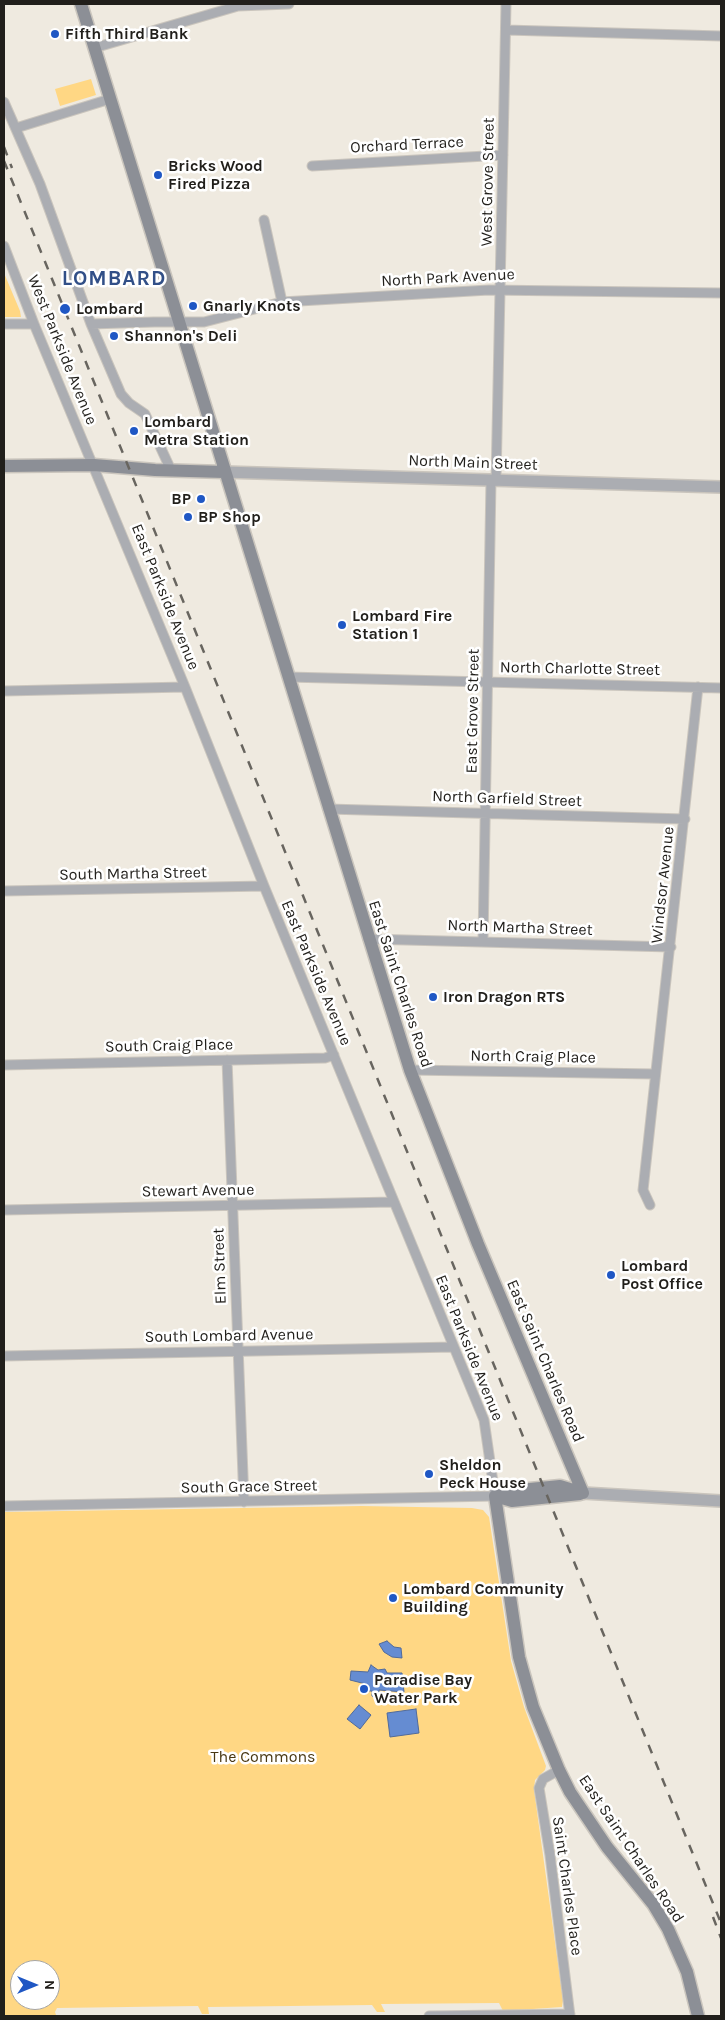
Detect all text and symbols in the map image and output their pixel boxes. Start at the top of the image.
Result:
place label: Fifth Third Bank [65,24,188,44]
marker: Fifth Third Bank [49,28,61,40]
street label: West Grove Street [477,117,499,247]
street label: Orchard Terrace [350,132,464,158]
place label: Bricks Wood Fired Pizza [168,156,263,194]
marker: Bricks Wood Fired Pizza [152,169,164,181]
street label: North Park Avenue [381,265,515,291]
district label: LOMBARD [61,266,167,292]
street label: West Parkside Avenue [23,272,101,428]
place label: Gnarly Knots [203,296,301,316]
place label: Lombard [76,299,143,319]
marker: Gnarly Knots [187,300,199,312]
marker: Lombard [58,302,72,316]
place label: Shannon's Deli [124,326,237,346]
marker: Shannon's Deli [108,330,120,342]
place label: Lombard Metra Station [144,412,249,450]
marker: Lombard Metra Station [128,425,140,437]
street label: North Main Street [408,451,538,475]
place label: BP [171,489,191,509]
marker: BP [195,493,207,505]
place label: BP Shop [198,507,261,527]
marker: BP Shop [182,511,194,523]
street label: East Parkside Avenue [127,521,203,673]
place label: Lombard Fire Station 1 [352,606,452,644]
marker: Lombard Fire Station 1 [336,619,348,631]
street label: East Grove Street [462,648,484,774]
street label: North Charlotte Street [500,658,660,680]
street label: North Garfield Street [432,787,582,811]
street label: Windsor Avenue [647,826,679,944]
street label: South Martha Street [59,863,207,885]
street label: East Parkside Avenue [277,898,355,1048]
street label: East Saint Charles Road [364,898,436,1070]
street label: North Martha Street [447,916,593,940]
place label: Iron Dragon RTS [443,987,565,1007]
marker: Iron Dragon RTS [427,991,439,1003]
street label: South Craig Place [105,1035,233,1057]
street label: North Craig Place [470,1046,596,1068]
street label: Stewart Avenue [142,1180,254,1202]
street label: Elm Street [209,1228,231,1304]
place label: Lombard Post Office [621,1256,703,1294]
marker: Lombard Post Office [605,1269,617,1281]
street label: East Parkside Avenue [431,1272,507,1424]
street label: East Saint Charles Road [502,1277,588,1445]
street label: South Lombard Avenue [144,1325,314,1347]
place label: Sheldon Peck House [439,1455,526,1493]
marker: Sheldon Peck House [423,1468,435,1480]
street label: South Grace Street [181,1476,317,1498]
place label: Lombard Community Building [403,1579,564,1617]
marker: Lombard Community Building [387,1592,399,1604]
place label: Paradise Bay Water Park [374,1670,472,1708]
marker: Paradise Bay Water Park [358,1683,370,1695]
park label: The Commons [211,1747,315,1767]
street label: East Saint Charles Road [574,1771,688,1927]
street label: Saint Charles Place [548,1815,586,1957]
north arrow [10,1960,60,2010]
text: N [41,1980,58,1990]

